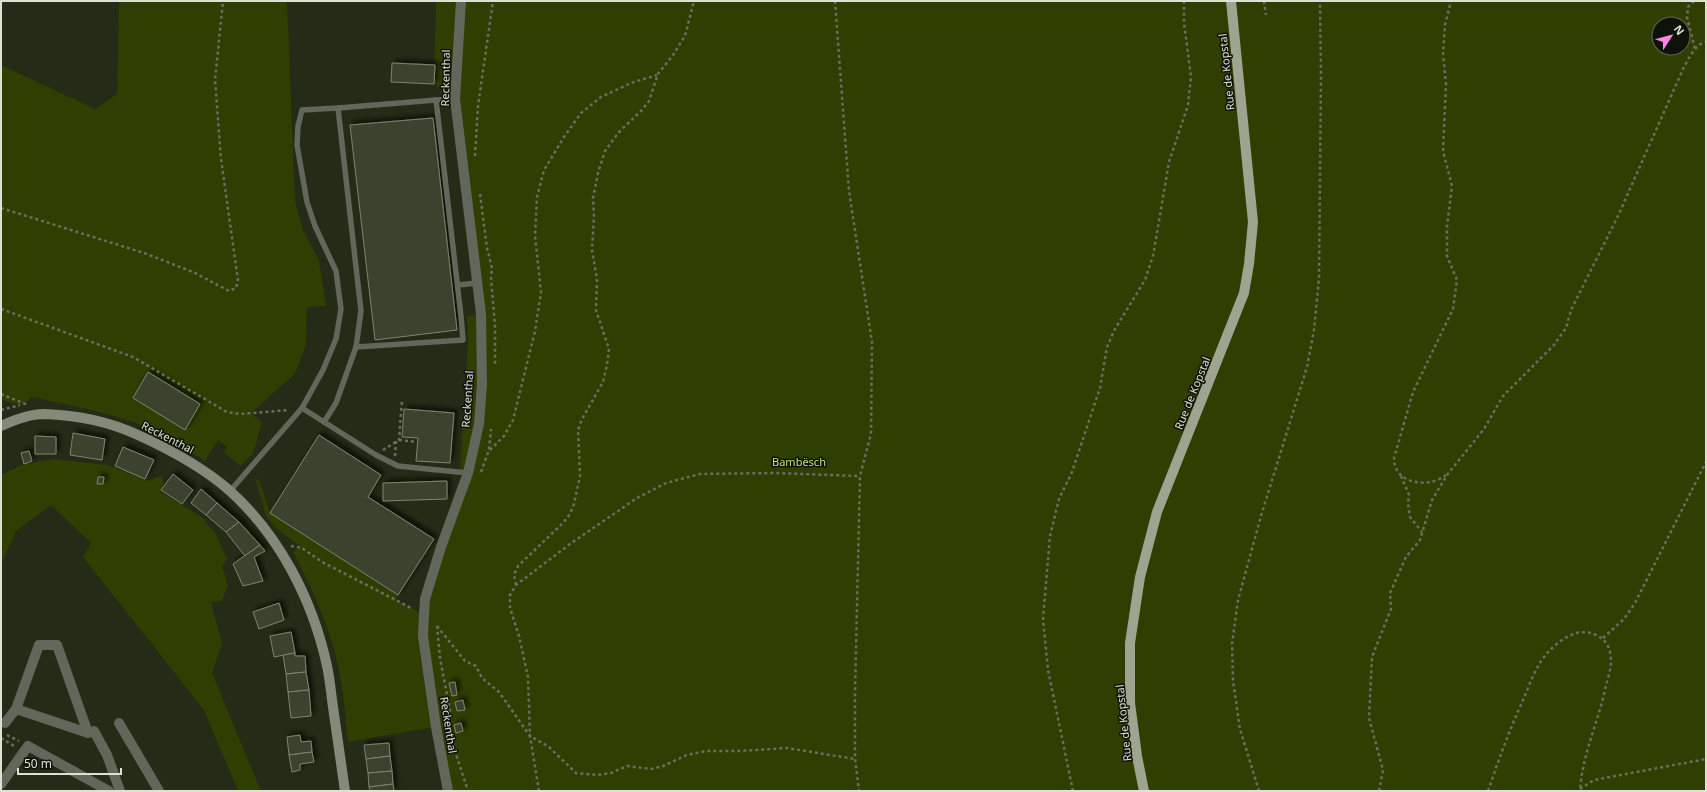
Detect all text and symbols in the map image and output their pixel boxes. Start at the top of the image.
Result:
north arrow [1651,16,1691,56]
text: N [1671,22,1688,38]
street label: Rue de Kopstal [1215,33,1237,111]
street label: Reckenthal [437,49,453,107]
street label: Rue de Kopstal [1171,354,1213,432]
street label: Reckenthal [458,370,476,428]
street label: Reckenthal [139,417,197,457]
park label: Bambësch [772,454,826,469]
street label: Rue de Kopstal [1112,684,1134,762]
street label: Reckenthal [437,696,461,754]
scale bar [18,750,121,776]
text: 50 m [24,755,52,772]

